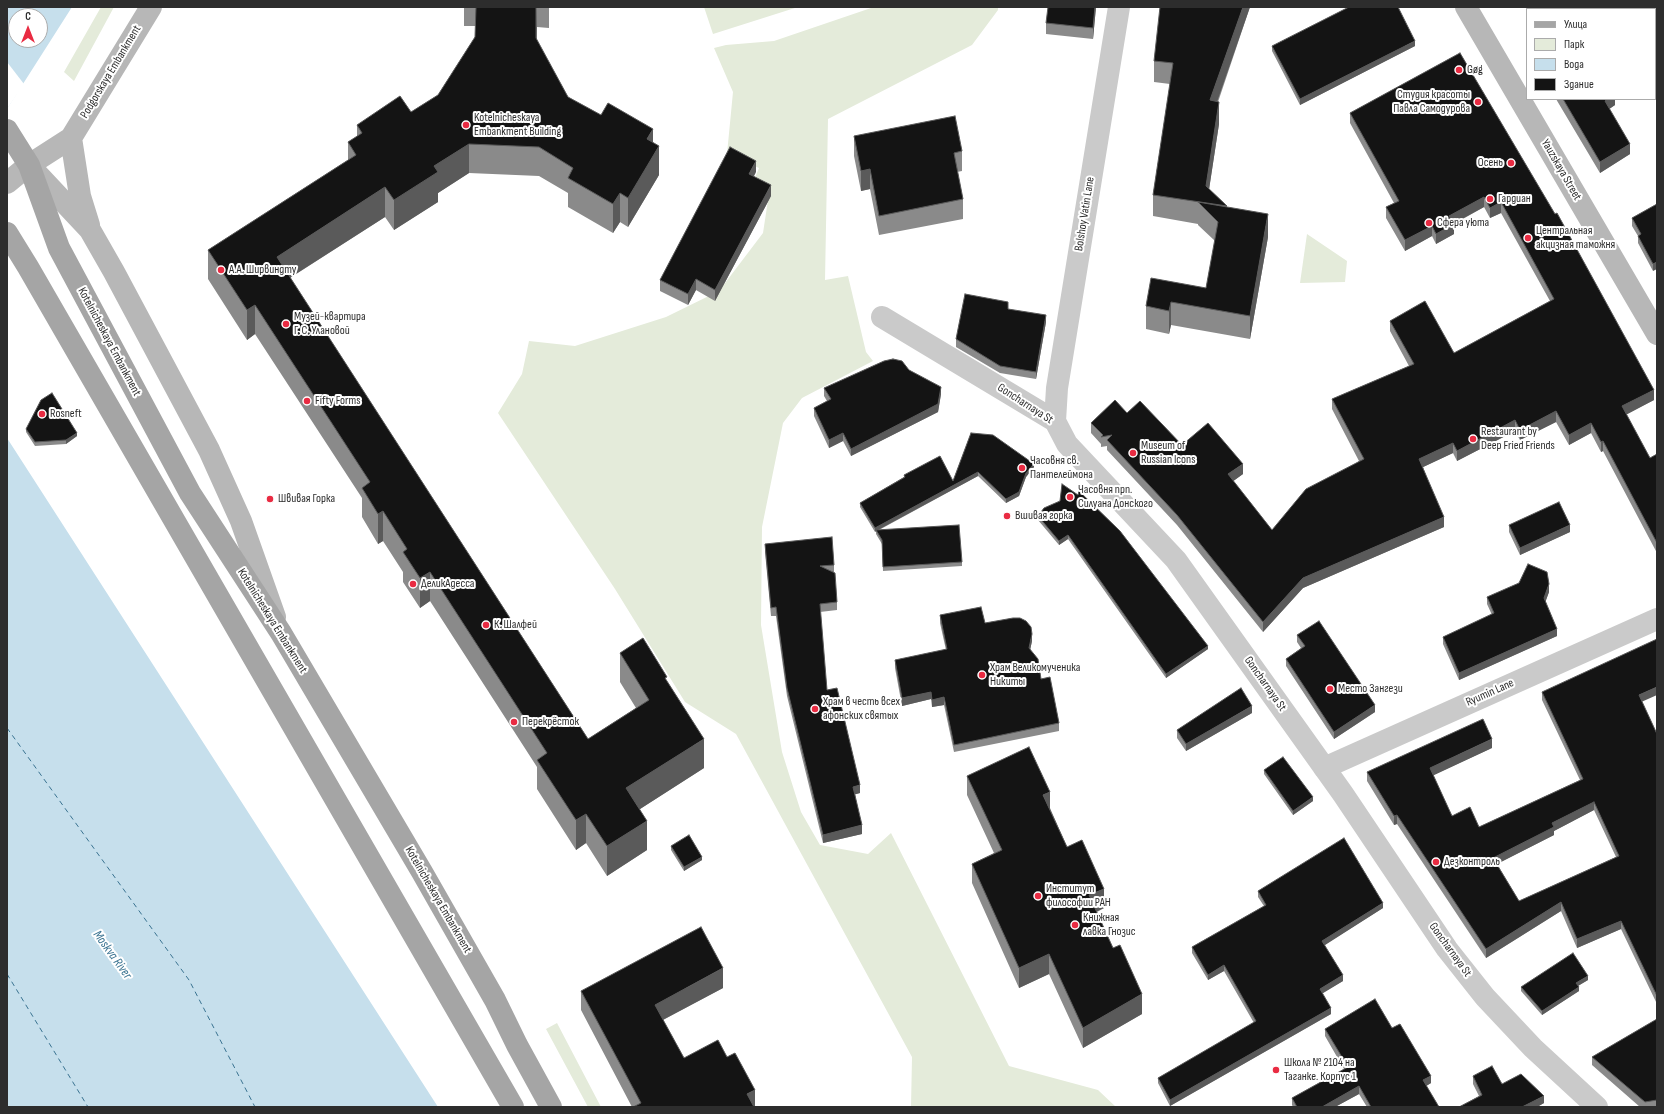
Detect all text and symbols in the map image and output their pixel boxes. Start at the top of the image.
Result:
north arrow [8,8,48,48]
legend [1526,8,1656,100]
text: С [25,10,31,23]
text: Улица [1564,17,1587,32]
street label: Podgorskaya Embankment [78,23,144,121]
text: Парк [1564,37,1584,52]
text: Вода [1564,57,1584,72]
place label: Gøg [1467,63,1483,77]
marker: Gøg [1454,65,1464,75]
text: Здание [1564,77,1594,92]
place label: Студия красоты Павла Самодурова [1393,88,1470,116]
marker: Студия красоты Павла Самодурова [1473,97,1483,107]
place label: Kotelnicheskaya Embankment Building [474,111,561,139]
marker: Kotelnicheskaya Embankment Building [461,120,471,130]
street label: Yauzskaya Street [1538,137,1584,203]
place label: Осень [1478,156,1503,170]
marker: Осень [1506,158,1516,168]
street label: Bolshoy Vatin Lane [1072,176,1098,252]
place label: Гардиан [1498,192,1531,206]
marker: Гардиан [1485,194,1495,204]
place label: Сфера уюта [1437,216,1489,230]
marker: Сфера уюта [1424,218,1434,228]
place label: Центральная акцизная таможня [1536,224,1615,252]
marker: Центральная акцизная таможня [1523,233,1533,243]
place label: А.А. Ширвиндту [229,263,296,277]
marker: А.А. Ширвиндту [216,265,226,275]
street label: Kotelnicheskaya Embankment [74,285,144,399]
place label: Музей-квартира Г. С. Улановой [294,310,366,338]
marker: Музей-квартира Г. С. Улановой [281,319,291,329]
street label: Goncharnaya St [994,381,1056,427]
place label: Fifty Forms [315,394,360,408]
marker: Fifty Forms [302,396,312,406]
place label: Rosneft [50,407,82,421]
marker: Rosneft [37,409,47,419]
place label: Restaurant by Deep Fried Friends [1481,425,1555,453]
marker: Restaurant by Deep Fried Friends [1468,434,1478,444]
place label: Museum of Russian Icons [1141,439,1196,467]
marker: Museum of Russian Icons [1128,448,1138,458]
place label: Часовня св. Пантелеймона [1030,454,1093,482]
marker: Часовня св. Пантелеймона [1017,463,1027,473]
place label: Часовня прп. Силуана Донского [1078,483,1153,511]
place label: Швивая Горка [278,492,335,506]
marker: Часовня прп. Силуана Донского [1065,492,1075,502]
marker: Швивая Горка [265,494,275,504]
place label: Вшивая горка [1015,509,1073,523]
marker: Вшивая горка [1002,511,1012,521]
street label: Kotelnicheskaya Embankment [234,566,310,676]
place label: ДеликАдесса [421,577,474,591]
marker: ДеликАдесса [408,579,418,589]
place label: К. Шалфей [494,618,537,632]
marker: К. Шалфей [481,620,491,630]
street label: Goncharnaya St [1241,654,1289,714]
place label: Храм Великомученика Никиты [990,661,1080,689]
marker: Храм Великомученика Никиты [977,670,987,680]
street label: Ryumin Lane [1464,676,1516,710]
place label: Место Зангези [1338,682,1403,696]
marker: Место Зангези [1325,684,1335,694]
place label: Храм в честь всех афонских святых [823,695,900,723]
marker: Храм в честь всех афонских святых [810,704,820,714]
place label: Перекрёсток [522,715,579,729]
marker: Перекрёсток [509,717,519,727]
street label: Kotelnicheskaya Embankment [402,844,474,956]
place label: Дезконтроль [1444,855,1500,869]
marker: Дезконтроль [1431,857,1441,867]
place label: Институт философии РАН [1046,882,1111,910]
marker: Институт философии РАН [1033,891,1043,901]
place label: Книжная лавка Гнозис [1083,911,1136,939]
marker: Книжная лавка Гнозис [1070,920,1080,930]
street label: Goncharnaya St [1425,920,1475,980]
water label: Moskva River [89,928,135,982]
place label: Школа № 2104 на Таганке. Корпус 1 [1284,1056,1356,1084]
marker: Школа № 2104 на Таганке. Корпус 1 [1271,1065,1281,1075]

